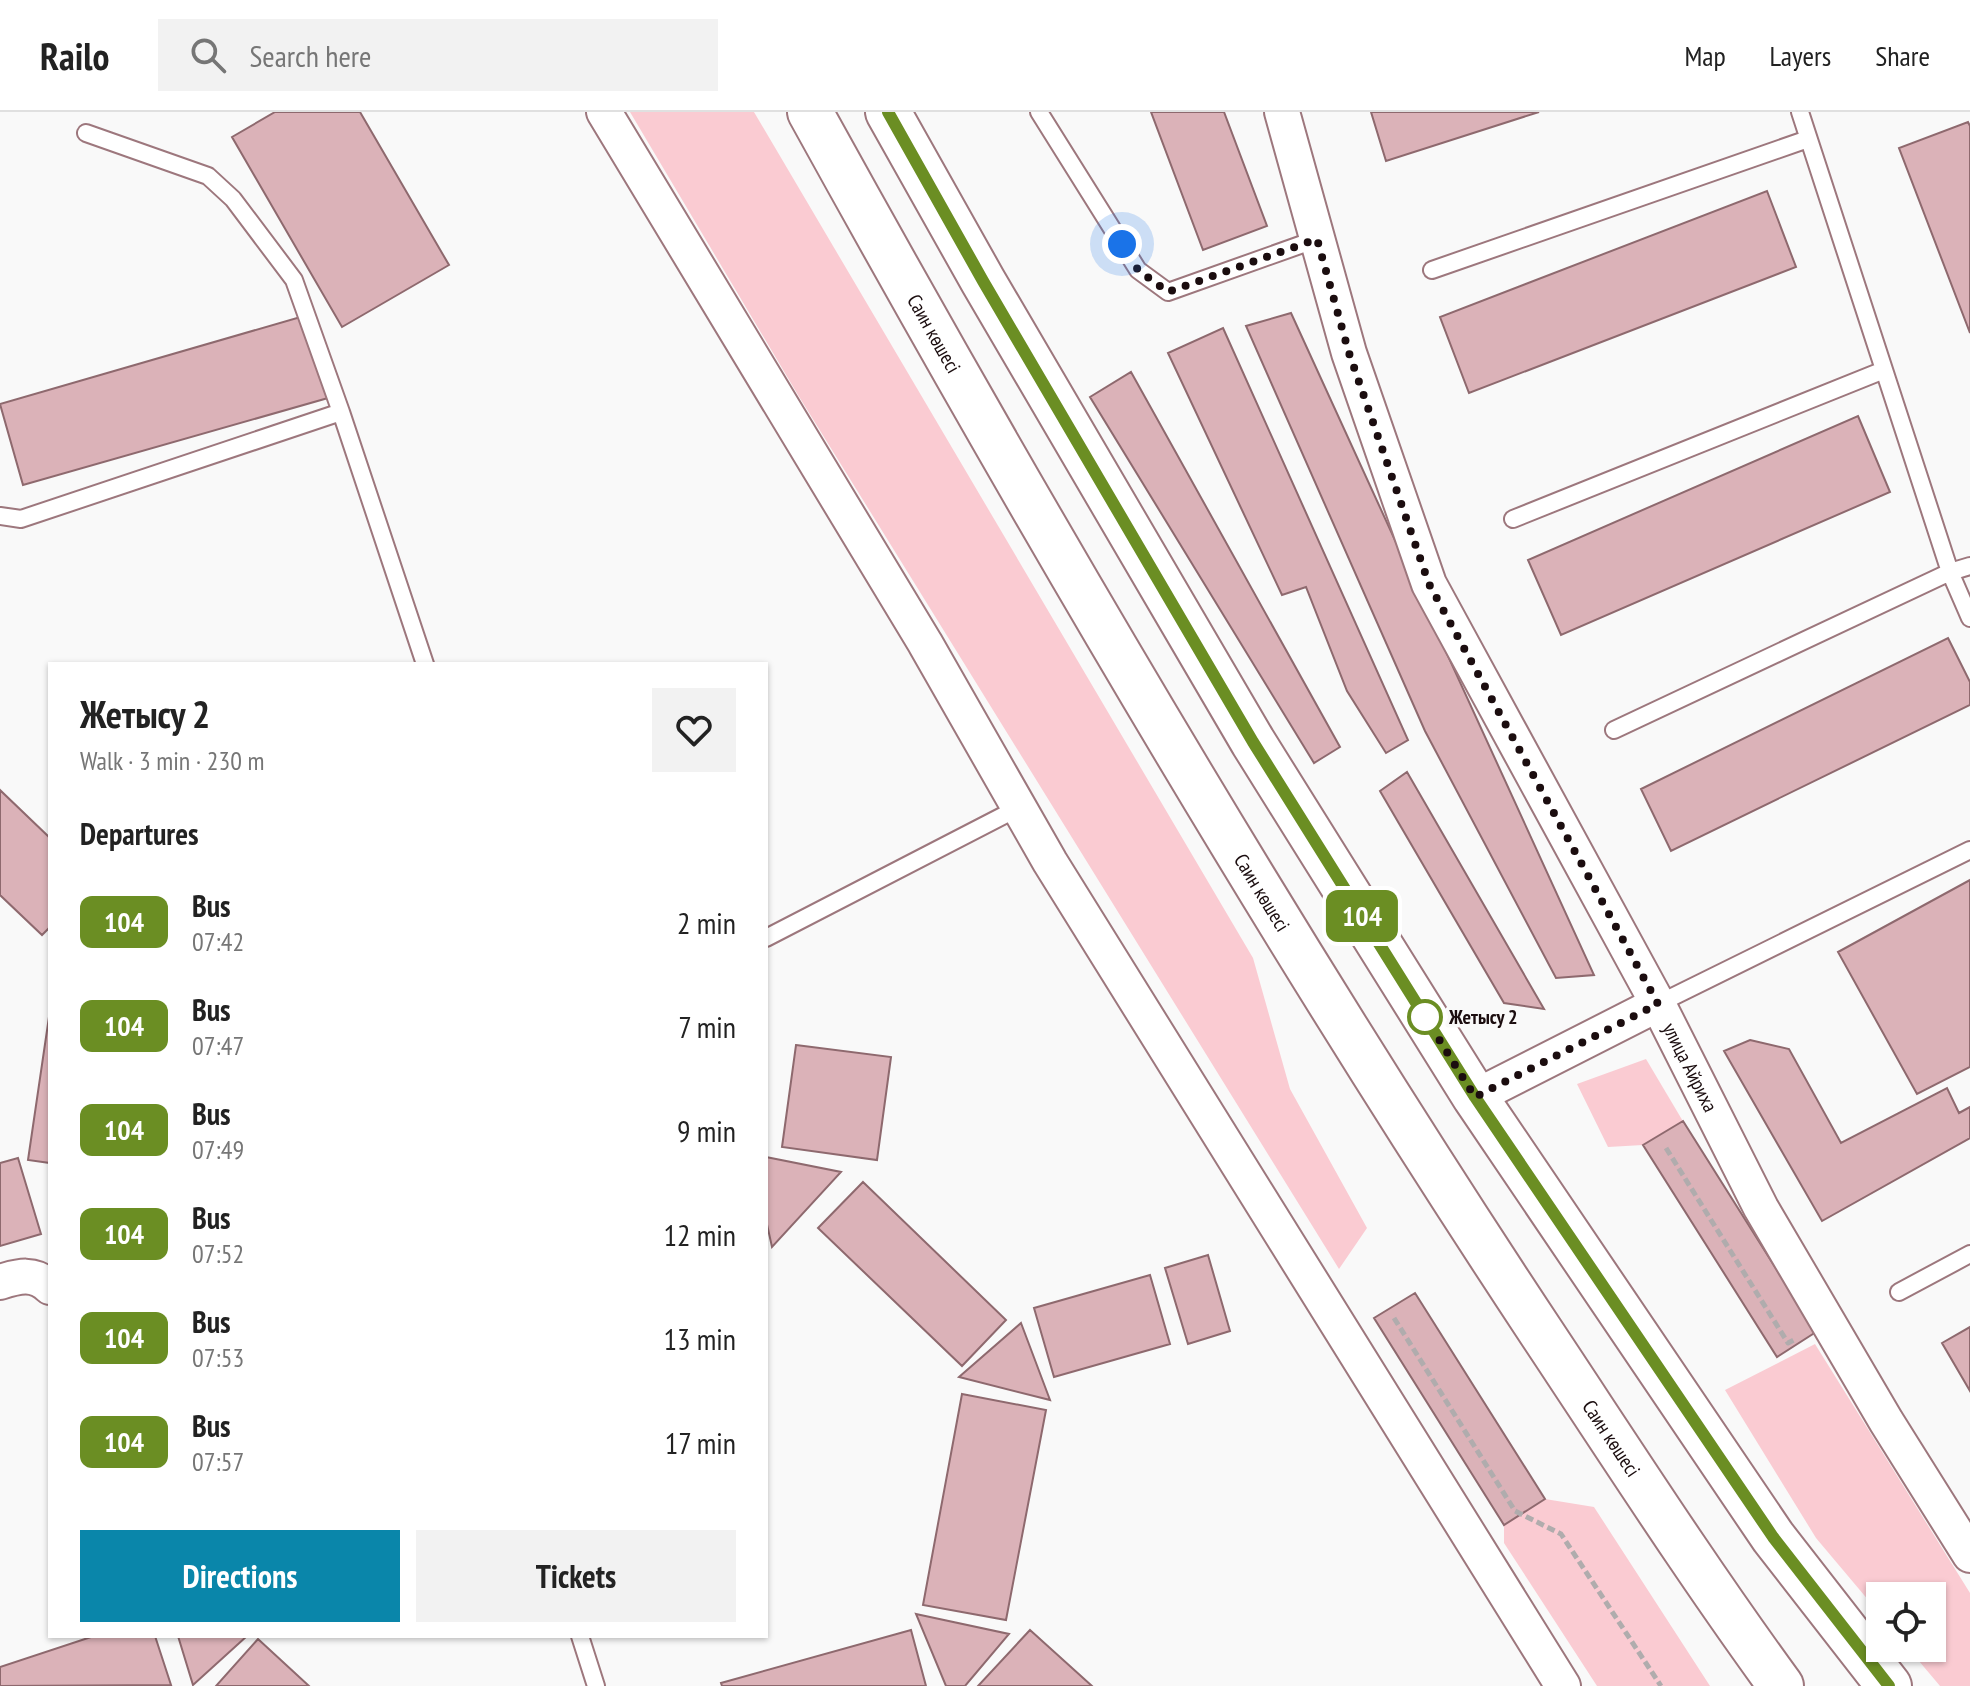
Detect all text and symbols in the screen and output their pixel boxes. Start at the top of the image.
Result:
search box [158,19,718,91]
text: Railo [40,31,110,80]
icon: search [186,33,230,77]
text: Search here [250,36,371,75]
text: Map [1684,37,1726,74]
text: Layers [1770,37,1831,74]
text: Share [1875,37,1930,74]
your location [1102,224,1142,264]
street label: Саин көшесі [901,290,966,378]
button: heart [652,688,736,772]
text: Жетысу 2 [80,689,210,738]
text: Walk · 3 min · 230 m [80,744,264,777]
text: Departures [80,814,198,853]
street label: Саин көшесі [1228,849,1296,936]
text: Bus [192,886,231,925]
line badge: 104 [1316,890,1408,942]
text: 104 [1342,897,1382,934]
text: 104 [104,903,144,940]
text: 2 min [677,903,736,942]
text: 07:42 [192,925,244,958]
text: Bus [192,990,231,1029]
marker: Жетысу 2 [1408,1000,1442,1034]
place label: Жетысу 2 [1448,1004,1518,1030]
text: 104 [104,1007,144,1044]
text: 7 min [678,1007,736,1046]
street label: улица Айриха [1657,1018,1723,1116]
text: 07:47 [192,1029,244,1062]
text: Bus [192,1094,231,1133]
text: 104 [104,1111,144,1148]
text: 9 min [677,1111,736,1150]
text: 07:49 [192,1133,244,1166]
text: Bus [192,1198,231,1237]
text: 104 [104,1215,144,1252]
text: 12 min [663,1215,736,1254]
text: 07:52 [192,1237,244,1270]
text: Bus [192,1302,231,1341]
text: 104 [104,1319,144,1356]
text: 13 min [663,1319,736,1358]
text: 07:53 [192,1341,244,1374]
street label: Саин көшесі [1577,1395,1646,1482]
text: Bus [192,1406,231,1445]
text: 104 [104,1423,144,1460]
text: 17 min [665,1423,736,1462]
text: 07:57 [192,1445,244,1478]
button: Directions [80,1530,400,1622]
button: Tickets [416,1530,736,1622]
map controls [1866,1582,1946,1662]
button: locate [1866,1582,1946,1662]

